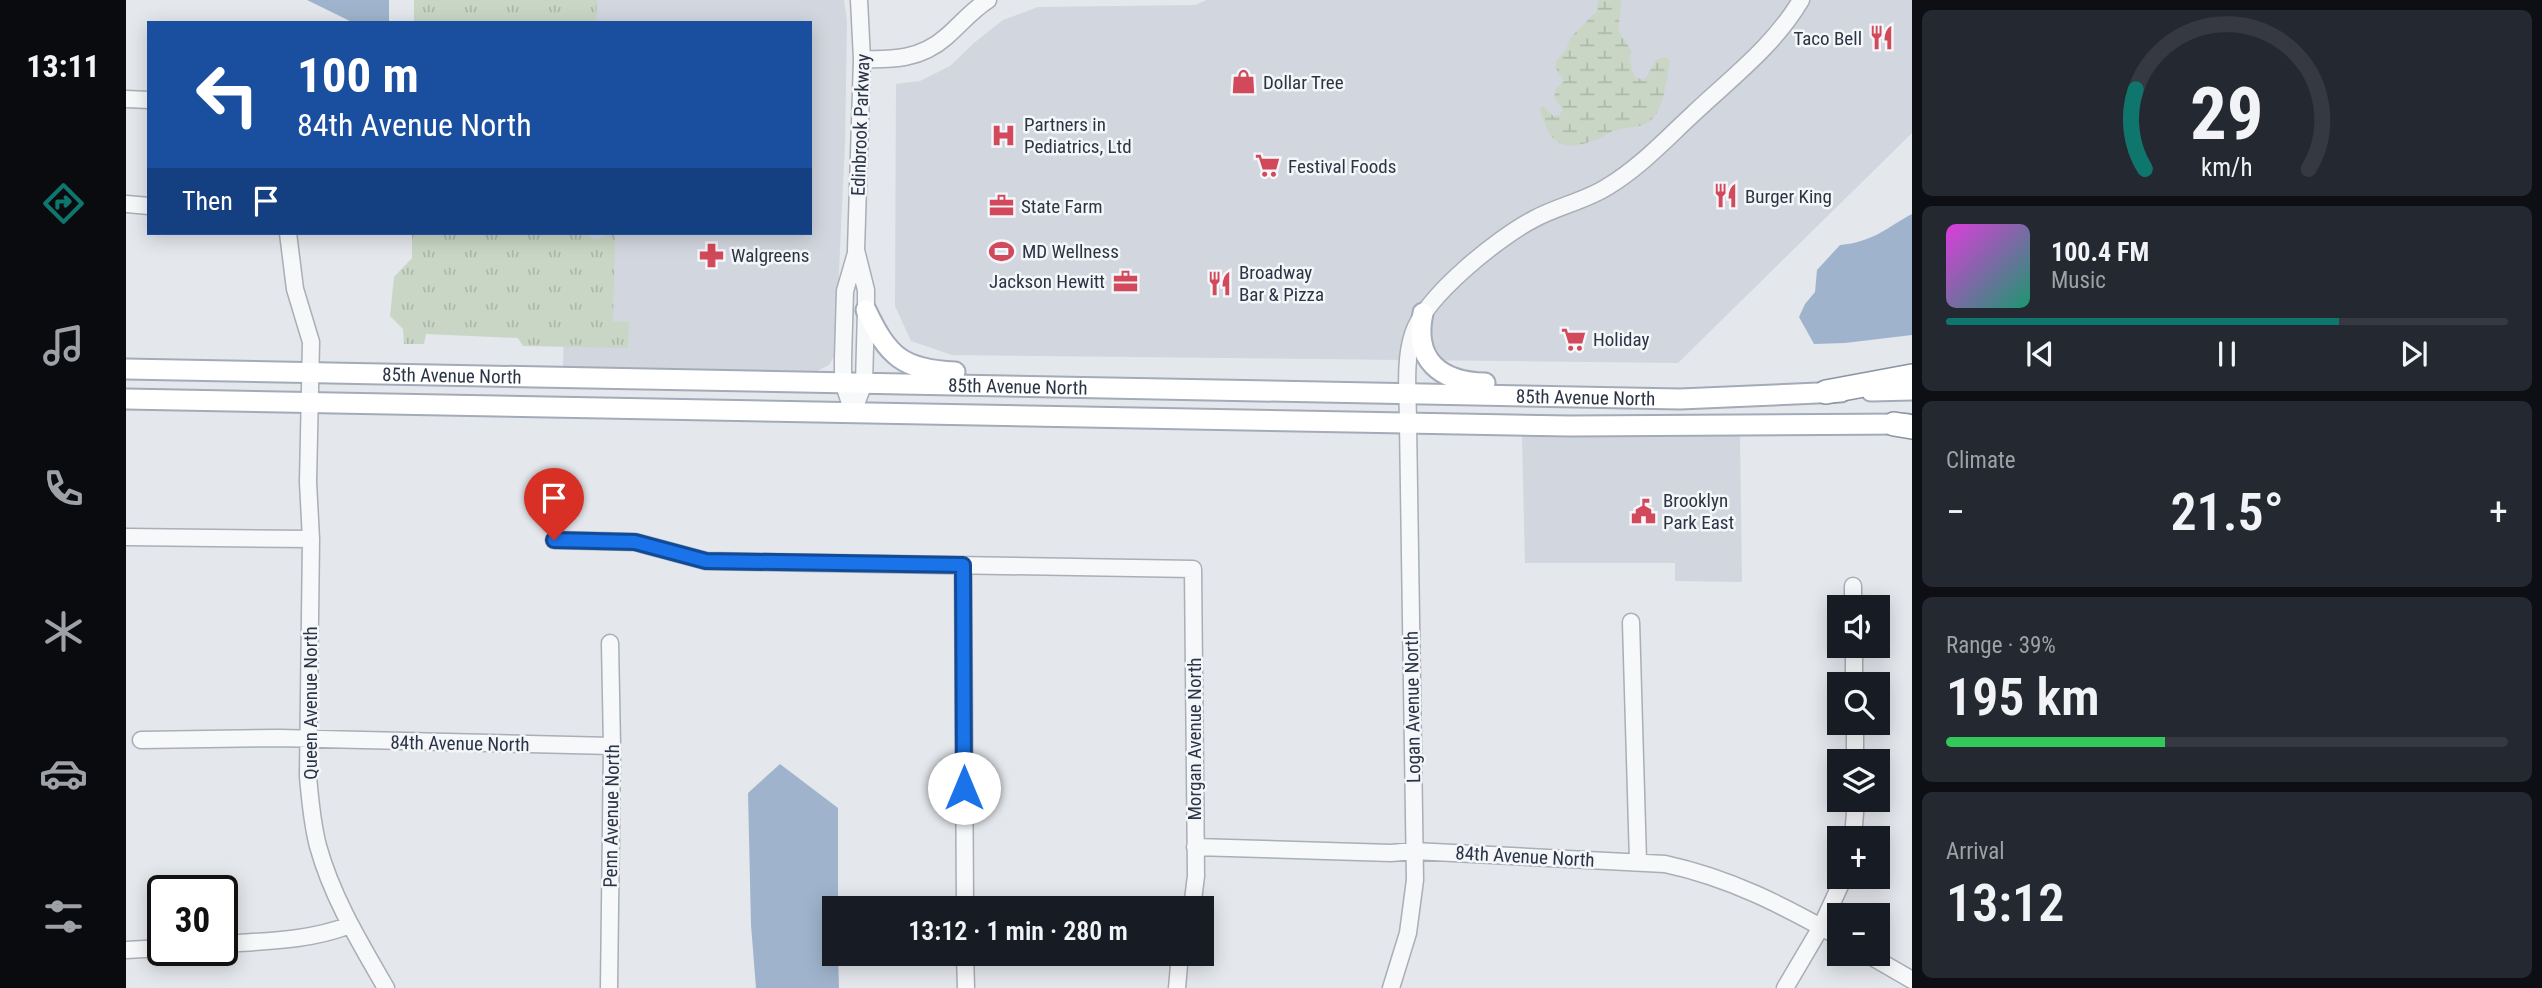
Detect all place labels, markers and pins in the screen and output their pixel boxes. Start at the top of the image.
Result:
restaurant icon: Taco Bell [1868,24,1896,52]
place label: Taco Bell [1793,27,1862,50]
shop icon: Dollar Tree [1229,68,1257,96]
place label: Dollar Tree [1263,71,1344,94]
place label: Partners in Pediatrics, Ltd [1024,113,1132,158]
hospital icon: Partners in Pediatrics, Ltd [990,121,1018,149]
supermarket icon: Festival Foods [1254,152,1282,180]
place label: Festival Foods [1288,155,1396,178]
restaurant icon: Burger King [1711,182,1739,210]
place label: Burger King [1745,185,1832,208]
office icon: State Farm [987,192,1015,220]
place label: State Farm [1021,195,1102,218]
sports icon: MD Wellness [988,237,1016,265]
place label: MD Wellness [1022,240,1119,263]
pharmacy icon: Walgreens [697,241,725,269]
place label: Walgreens [731,244,809,267]
place label: Broadway Bar & Pizza [1239,261,1324,306]
office icon: Jackson Hewitt [1111,267,1139,295]
restaurant icon: Broadway Bar & Pizza [1205,269,1233,297]
place label: Jackson Hewitt [989,270,1105,293]
supermarket icon: Holiday [1559,325,1587,353]
place label: Holiday [1593,328,1649,351]
pin [524,468,584,540]
place label: Brooklyn Park East [1663,489,1734,534]
public building icon: Brooklyn Park East [1629,497,1657,525]

